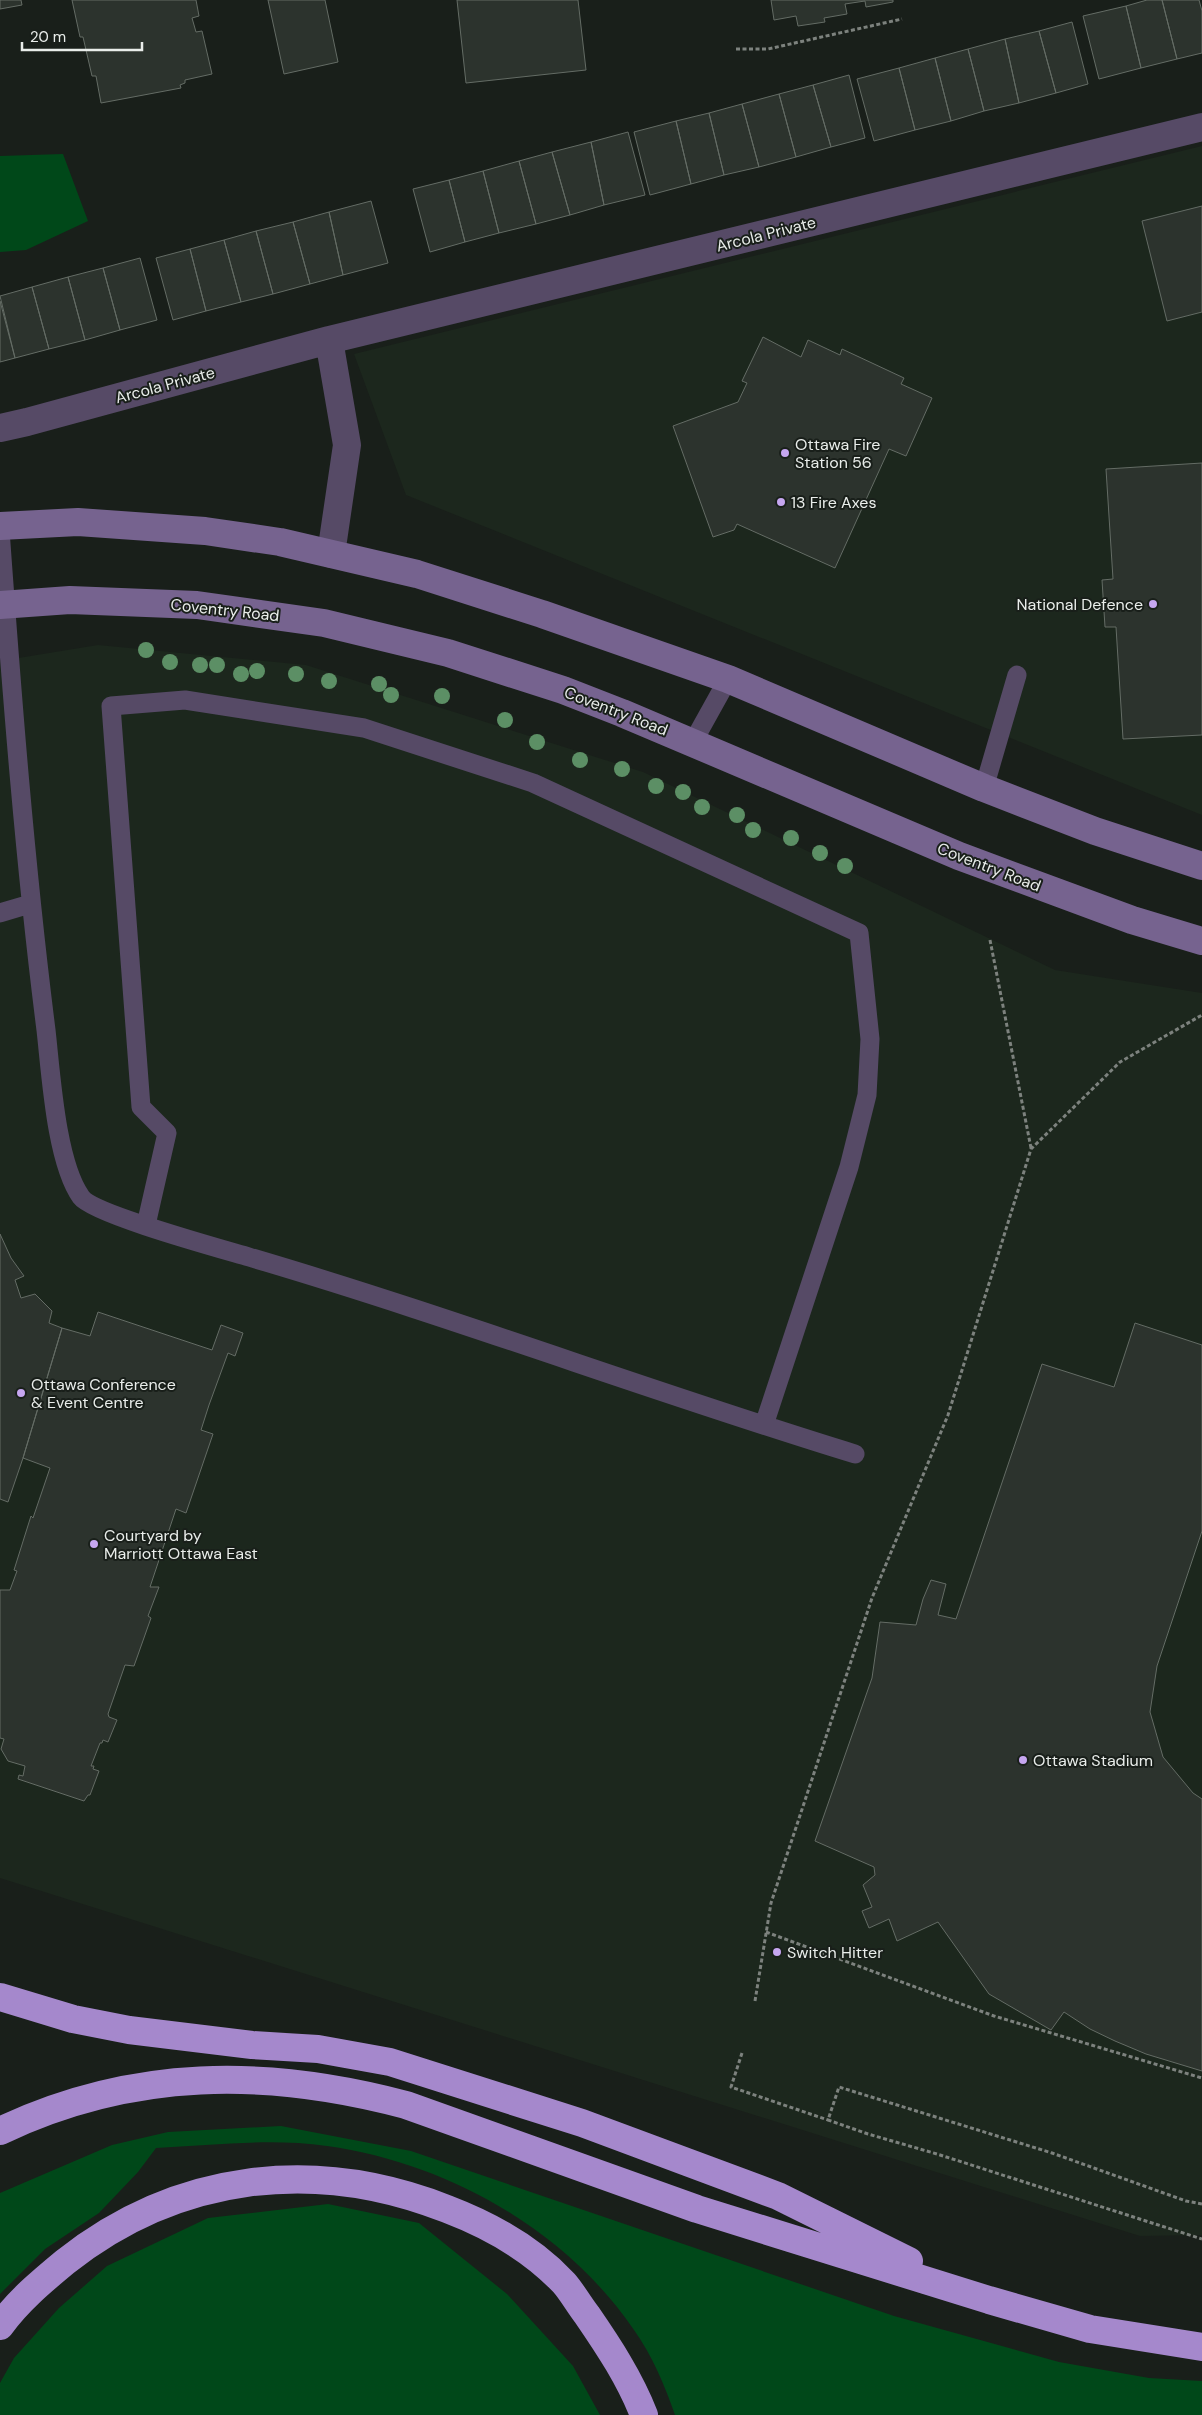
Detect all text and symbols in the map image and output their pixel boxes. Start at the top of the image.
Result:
scale bar [22,20,142,52]
text: 20 m [30,27,66,47]
street label: Arcola Private [714,211,818,257]
street label: Arcola Private [113,362,217,408]
place label: Ottawa Fire Station 56 [795,434,880,473]
marker: Ottawa Fire Station 56 [779,447,791,459]
place label: 13 Fire Axes [791,492,876,513]
marker: 13 Fire Axes [775,496,787,508]
street label: Coventry Road [169,594,281,626]
place label: National Defence [1016,594,1143,615]
marker: National Defence [1147,598,1159,610]
street label: Coventry Road [561,682,671,740]
street label: Coventry Road [934,838,1044,896]
place label: Ottawa Conference & Event Centre [31,1374,176,1413]
marker: Ottawa Conference & Event Centre [15,1387,27,1399]
place label: Courtyard by Marriott Ottawa East [104,1525,258,1564]
marker: Courtyard by Marriott Ottawa East [88,1538,100,1550]
place label: Ottawa Stadium [1033,1750,1153,1771]
marker: Ottawa Stadium [1017,1754,1029,1766]
place label: Switch Hitter [787,1942,883,1963]
marker: Switch Hitter [771,1946,783,1958]

